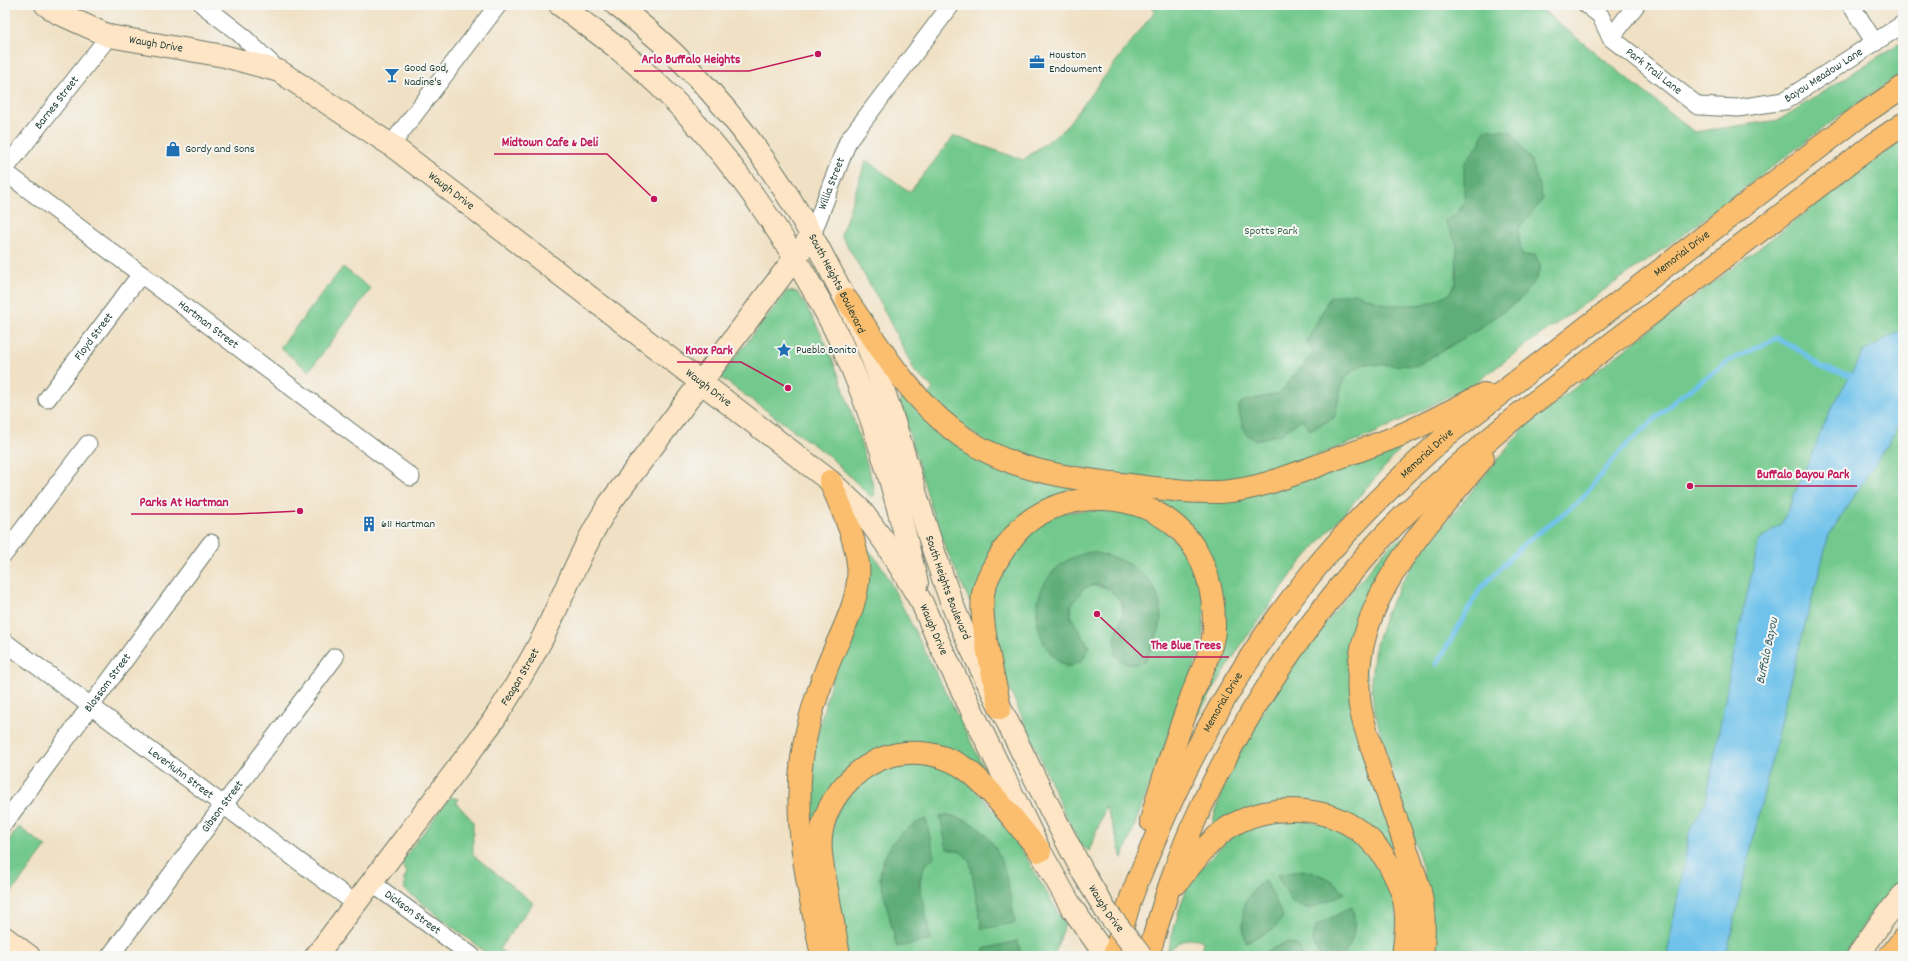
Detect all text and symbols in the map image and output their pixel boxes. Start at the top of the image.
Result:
street label: Waugh Drive [128,31,184,57]
street label: Park Trail Lane [1622,44,1685,99]
street label: Bayou Meadow Lane [1781,44,1866,107]
callout: Arlo Buffalo Heights [634,46,749,71]
place label: Houston Endowment [1049,47,1103,78]
text: Arlo Buffalo Heights [642,51,741,70]
office icon: Houston Endowment [1028,53,1046,71]
place label: Good God, Nadine's [404,60,448,91]
bar icon: Good God, Nadine's [383,66,401,84]
street label: Barnes Street [30,72,83,133]
callout: Midtown Cafe & Deli [494,129,607,154]
text: Midtown Cafe & Deli [502,134,599,153]
shop icon: Gordy and Sons [164,140,182,158]
place label: Gordy and Sons [185,141,255,158]
street label: Willia Street [814,155,850,212]
street label: Waugh Drive [424,168,478,214]
park label: Spotts Park [1244,223,1298,240]
street label: Memorial Drive [1650,226,1713,281]
street label: South Heights Boulevard [804,231,870,336]
street label: Hartman Street [174,296,242,353]
street label: Floyd Street [70,309,118,364]
callout: Knox Park [677,337,741,362]
place icon: Pueblo Bonito [775,341,793,359]
text: Knox Park [685,342,734,361]
place label: Pueblo Bonito [796,342,857,359]
street label: Waugh Drive [682,365,735,411]
street label: Memorial Drive [1396,425,1457,482]
callout: Buffalo Bayou Park [1749,461,1857,486]
text: Buffalo Bayou Park [1757,466,1850,485]
callout: Parks At Hartman [131,489,236,514]
text: Parks At Hartman [140,494,228,513]
building icon: 611 Hartman [360,515,378,533]
place label: 611 Hartman [381,516,435,533]
street label: South Heights Boulevard [921,533,975,643]
street label: Waugh Drive [915,601,952,658]
water label: Buffalo Bayou [1752,615,1785,686]
callout: The Blue Trees [1143,632,1229,657]
text: The Blue Trees [1151,637,1222,656]
street label: Feagan Street [496,645,544,709]
street label: Blossom Street [80,649,136,716]
street label: Memorial Drive [1199,669,1247,735]
street label: Leverkuhn Street [144,743,217,803]
street label: Gibson Street [197,777,248,836]
street label: Waugh Drive [1084,882,1128,936]
street label: Dickson Street [381,886,445,939]

